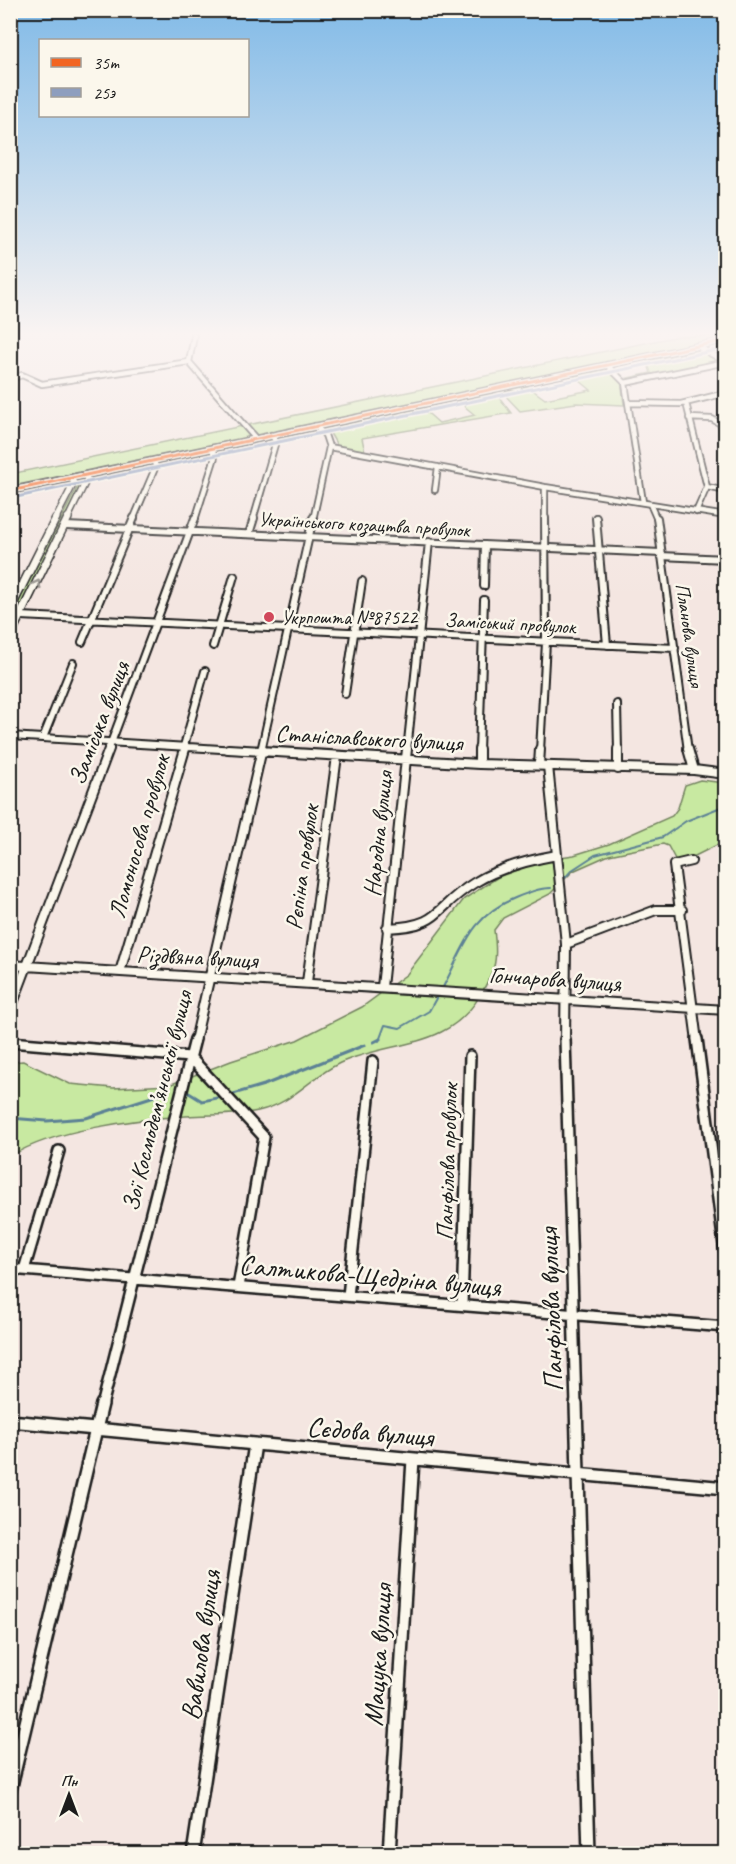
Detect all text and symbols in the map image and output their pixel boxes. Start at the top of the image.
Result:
legend [39,39,249,117]
text: 35т [93,52,120,74]
text: 25э [93,82,116,104]
street label: Українського козацтва провулок [258,506,472,544]
one-way arrow [30,580,41,590]
street label: Планова вулиця [670,582,709,691]
place label: Укрпошта №87522 [281,605,419,630]
street label: Заміський провулок [444,608,578,639]
marker: Укрпошта №87522 [262,610,276,624]
street label: Заміська вулиця [62,656,137,789]
street label: Станіславського вулиця [275,718,465,758]
street label: Ломоносова провулок [101,748,177,921]
street label: Народна вулиця [357,768,400,898]
street label: Рєпіна провулок [278,800,326,932]
street label: Різдвяна вулиця [136,939,260,976]
street label: Гончарова вулиця [488,959,623,999]
street label: Зої Космодем’янської вулиця [115,986,199,1214]
street label: Панфілова провулок [429,1081,465,1241]
street label: Панфілова вулиця [530,1225,571,1392]
street label: Салтикова-Щедріна вулиця [238,1247,503,1304]
street label: Сєдова вулиця [305,1409,437,1455]
street label: Вавилова вулиця [173,1567,228,1722]
street label: Мацука вулиця [355,1580,400,1727]
north arrow [39,1765,99,1825]
text: Пн [61,1771,78,1791]

